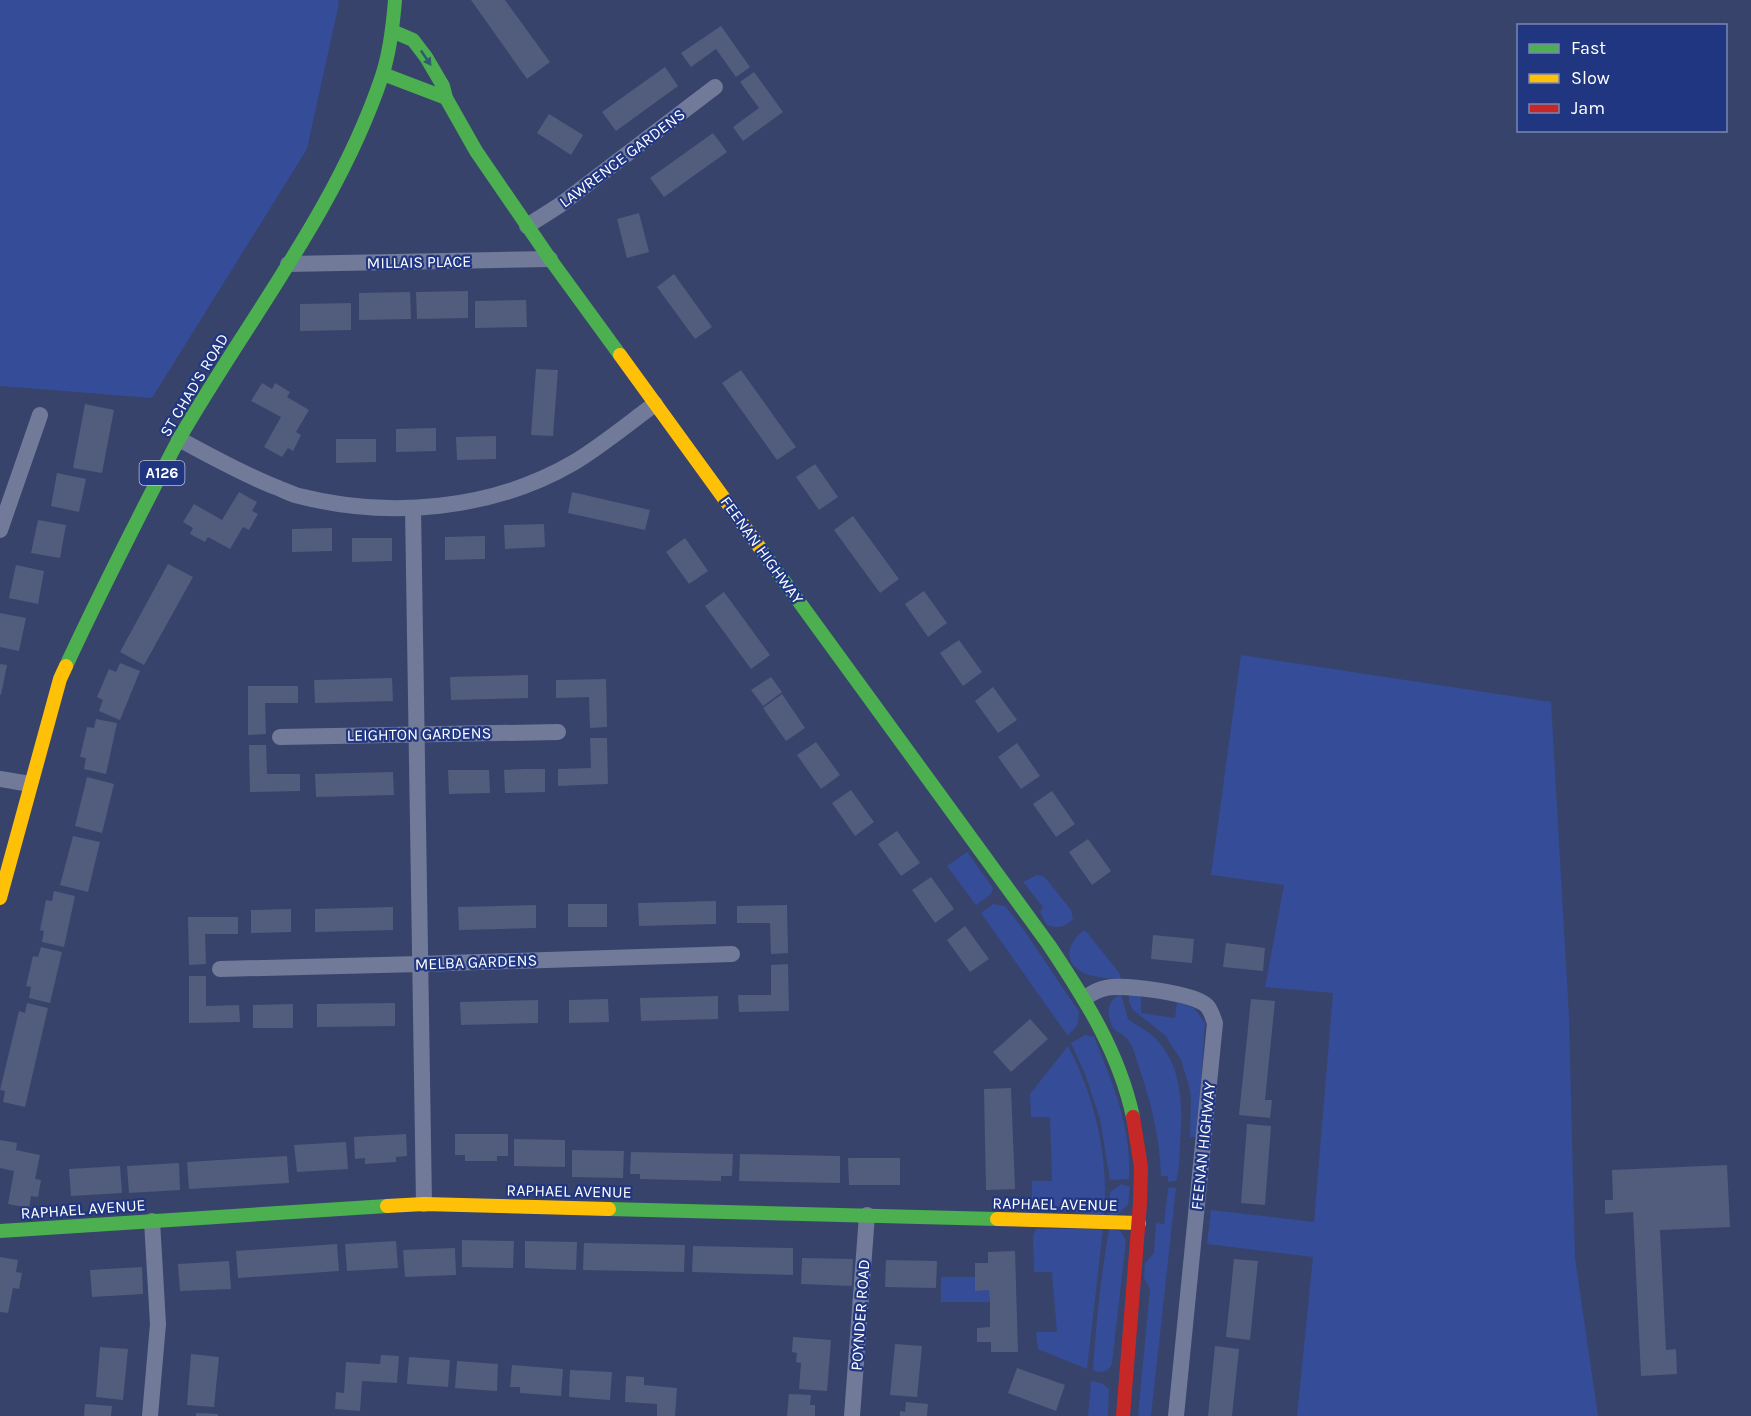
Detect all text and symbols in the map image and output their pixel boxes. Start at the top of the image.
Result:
legend [1517,24,1727,132]
text: Fast [1571,37,1606,59]
one-way arrow [421,50,432,67]
text: Slow [1571,67,1610,89]
text: Jam [1571,97,1605,119]
street label: LAWRENCE GARDENS [555,105,689,211]
street label: MILLAIS PLACE [367,252,471,272]
street label: ST CHAD'S ROAD [156,330,232,440]
road number: A126 [140,461,184,485]
street label: FEENAN HIGHWAY [716,492,808,608]
street label: LEIGHTON GARDENS [347,723,491,745]
street label: MELBA GARDENS [414,950,538,974]
street label: FEENAN HIGHWAY [1187,1081,1219,1211]
street label: RAPHAEL AVENUE [506,1180,632,1202]
street label: RAPHAEL AVENUE [992,1193,1118,1215]
street label: RAPHAEL AVENUE [20,1195,146,1223]
street label: POYNDER ROAD [847,1259,873,1371]

